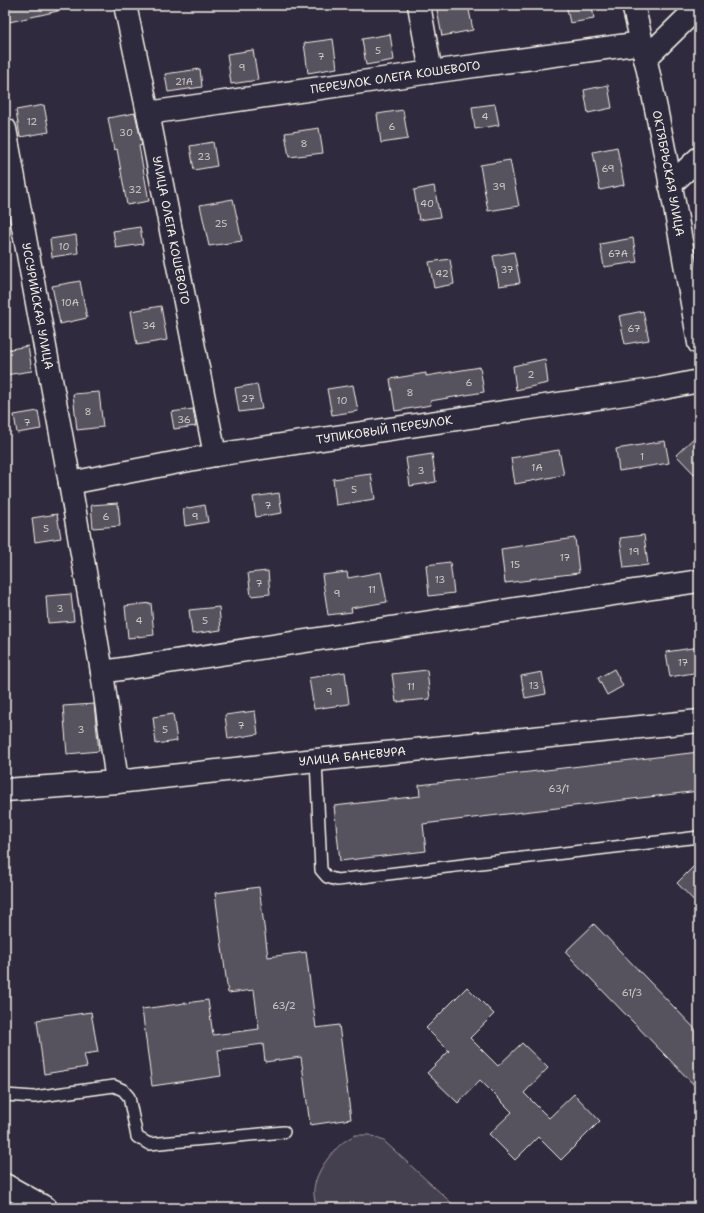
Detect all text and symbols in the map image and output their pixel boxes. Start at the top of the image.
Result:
house number: 5 [375,44,381,57]
house number: 7 [318,50,325,63]
street label: ПЕРЕУЛОК ОЛЕГА КОШЕВОГО [309,57,481,97]
house number: 9 [239,61,246,74]
house number: 21А [175,75,193,88]
street label: ОКТЯБРЬСКАЯ УЛИЦА [649,109,688,238]
house number: 4 [482,110,489,123]
house number: 12 [27,115,37,128]
house number: 6 [389,120,396,133]
house number: 30 [119,126,133,139]
house number: 8 [301,137,308,150]
house number: 23 [197,150,211,163]
street label: УЛИЦА ОЛЕГА КОШЕВОГО [149,155,193,306]
house number: 69 [601,162,615,175]
house number: 39 [492,180,506,193]
house number: 32 [128,183,142,196]
house number: 40 [420,197,434,210]
house number: 25 [215,217,227,230]
house number: 10 [59,240,69,253]
street label: УССУРИЙСКАЯ УЛИЦА [18,241,57,371]
house number: 67А [608,247,628,260]
house number: 37 [500,263,514,276]
house number: 42 [435,267,449,280]
house number: 10А [61,296,79,309]
house number: 34 [142,319,156,332]
house number: 67 [628,322,640,335]
house number: 2 [528,368,535,381]
house number: 6 [466,376,473,389]
house number: 8 [407,386,414,399]
house number: 27 [241,392,255,405]
house number: 10 [337,394,347,407]
house number: 8 [85,405,92,418]
street label: ТУПИКОВЫЙ ПЕРЕУЛОК [315,412,454,448]
house number: 36 [177,413,191,426]
house number: 7 [24,416,31,429]
house number: 1 [640,450,644,463]
house number: 1А [531,461,543,474]
house number: 3 [418,464,425,477]
house number: 5 [351,483,357,496]
house number: 7 [265,499,272,512]
house number: 6 [103,510,110,523]
house number: 9 [192,510,199,523]
house number: 5 [43,522,49,535]
house number: 19 [629,545,639,558]
house number: 17 [560,551,570,564]
house number: 15 [510,558,520,571]
house number: 13 [435,573,445,586]
house number: 7 [256,577,263,590]
house number: 11 [368,583,376,596]
house number: 9 [334,587,341,600]
house number: 3 [57,602,64,615]
house number: 4 [136,614,143,627]
house number: 5 [202,614,208,627]
house number: 17 [678,656,688,669]
house number: 13 [529,679,539,692]
house number: 11 [407,680,415,693]
house number: 9 [326,685,333,698]
house number: 7 [238,719,245,732]
house number: 3 [78,723,85,736]
house number: 5 [162,723,168,736]
street label: УЛИЦА БАНЕВУРА [298,743,407,770]
house number: 63/1 [549,782,569,795]
house number: 61/3 [622,986,642,999]
house number: 63/2 [272,999,296,1012]

